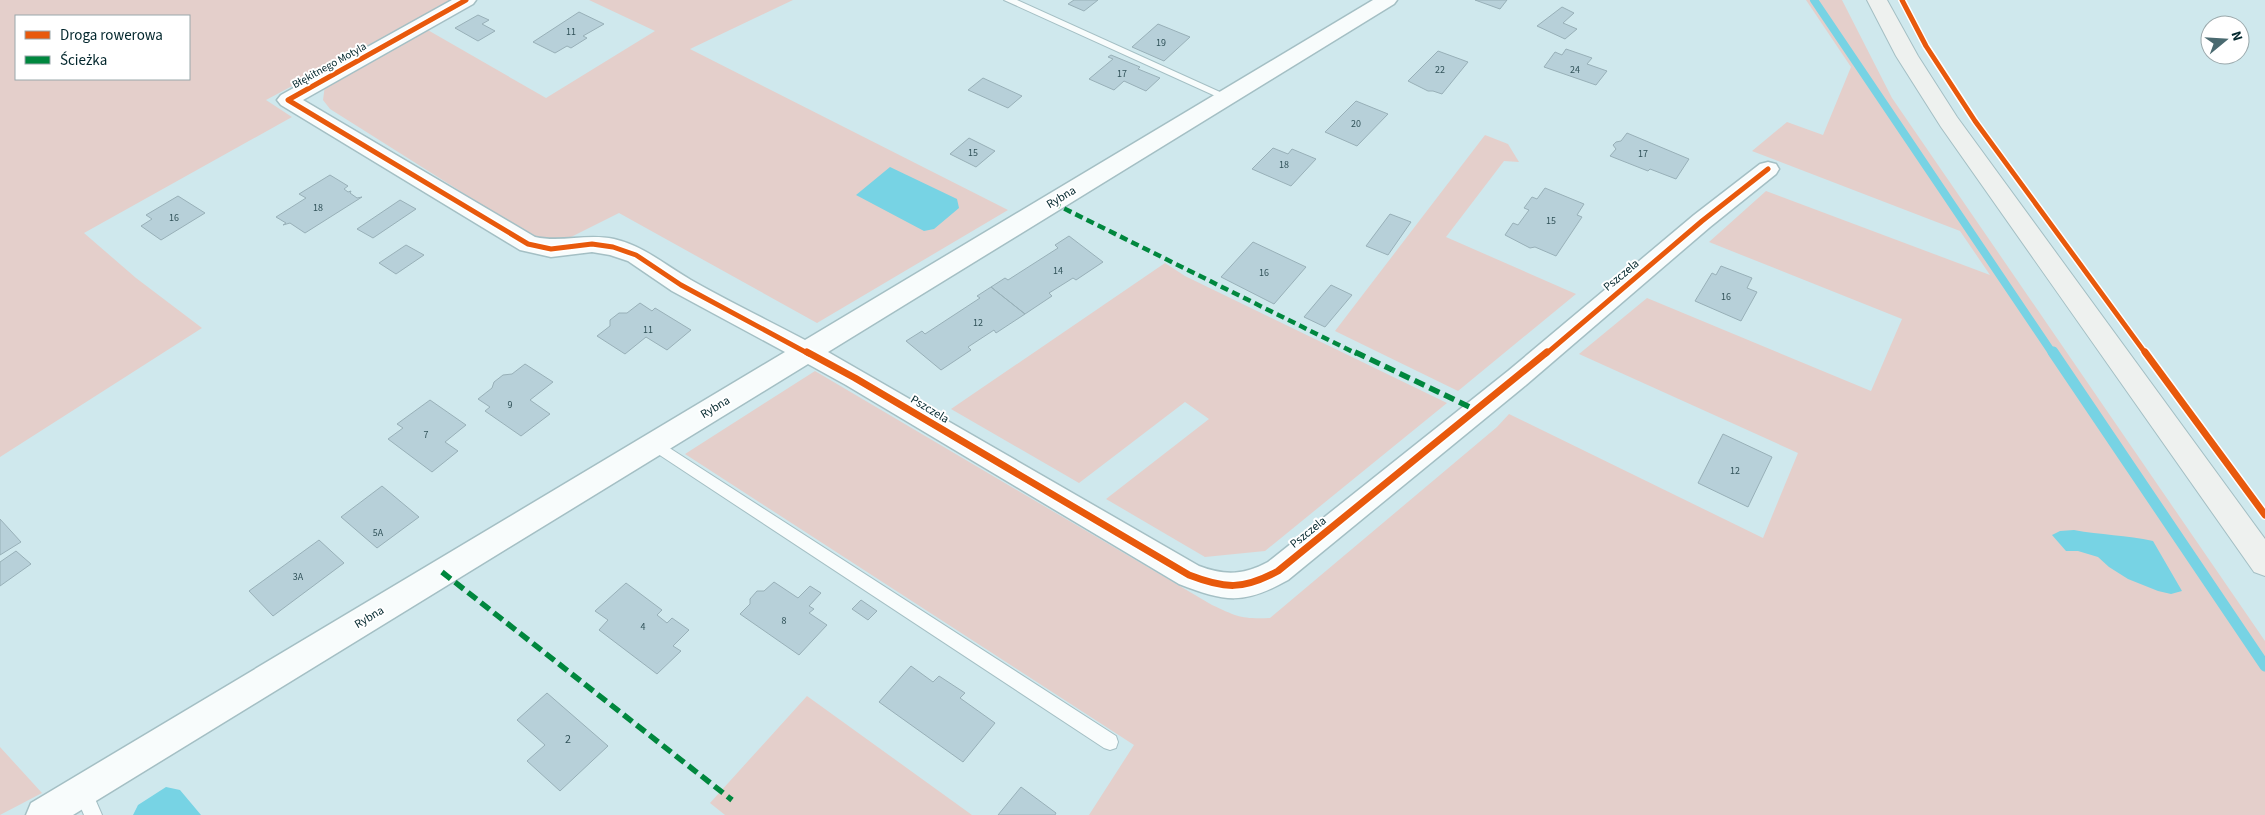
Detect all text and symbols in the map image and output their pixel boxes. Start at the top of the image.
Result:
legend [15,15,190,80]
north arrow [2200,15,2250,65]
text: Droga rowerowa [60,25,163,46]
house number: 11 [566,25,576,39]
text: N [2225,29,2247,44]
house number: 19 [1156,36,1166,50]
street label: Błękitnego Motyla [289,39,369,92]
text: Ścieżka [60,50,107,71]
house number: 22 [1435,63,1445,77]
house number: 24 [1570,63,1580,77]
house number: 17 [1117,67,1127,81]
house number: 20 [1351,117,1361,131]
house number: 15 [968,146,978,160]
house number: 17 [1638,147,1648,161]
house number: 18 [1279,158,1289,172]
street label: Rybna [1043,182,1079,213]
house number: 18 [313,201,323,215]
house number: 16 [169,211,179,225]
house number: 15 [1546,214,1556,228]
street label: Pszczela [1600,255,1643,295]
house number: 14 [1053,264,1063,278]
house number: 16 [1259,266,1269,280]
house number: 16 [1721,290,1731,304]
house number: 12 [973,316,983,330]
house number: 11 [643,323,653,337]
street label: Pszczela [907,391,952,428]
street label: Rybna [697,392,733,423]
house number: 9 [508,398,513,412]
house number: 7 [424,428,429,442]
house number: 12 [1730,464,1740,478]
street label: Pszczela [1287,513,1330,552]
house number: 5A [373,526,384,540]
house number: 3A [293,570,304,584]
street label: Rybna [351,602,387,633]
house number: 8 [782,614,787,628]
house number: 4 [641,620,646,634]
house number: 2 [565,731,571,748]

